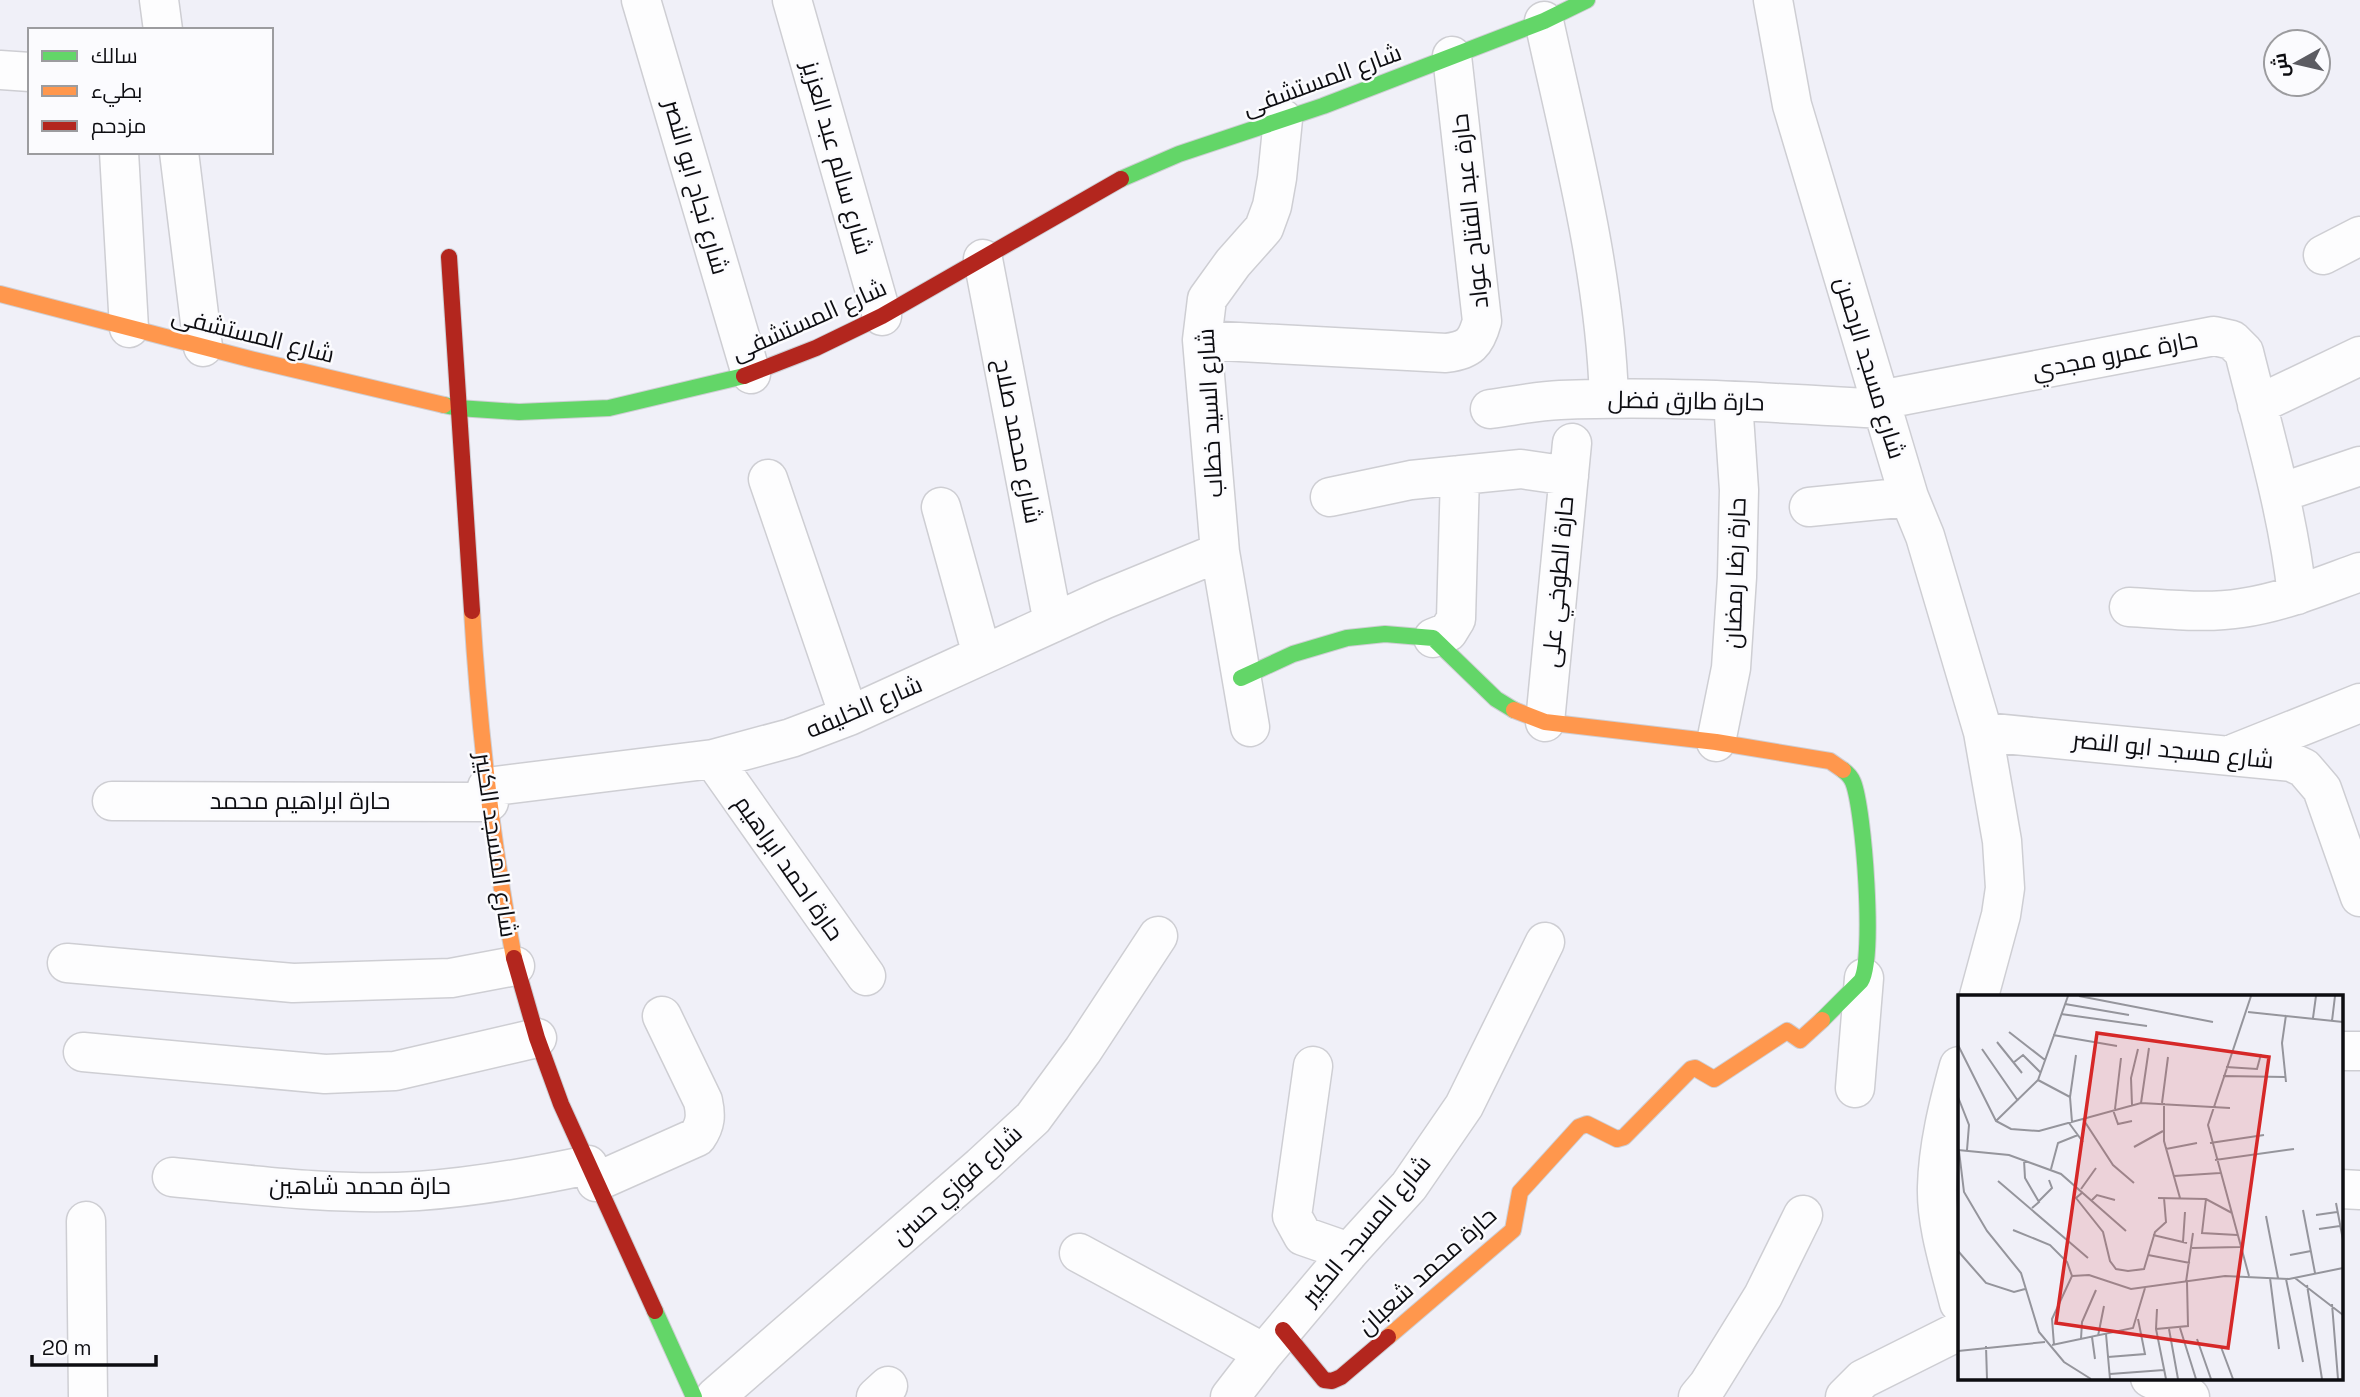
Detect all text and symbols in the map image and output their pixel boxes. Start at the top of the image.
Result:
legend [28,28,273,154]
north arrow [2262,28,2332,98]
street label: شارع المستشفى [1238,36,1406,124]
text: سالك [91,42,138,69]
text: ش [2267,51,2295,79]
street label: شارع سالم عبد العزيز [794,56,880,258]
text: بطيء [91,77,142,107]
street label: شارع نجاح ابو النصر [655,94,736,278]
text: مزدحم [91,112,146,140]
street label: حارة عبد الفتاح عواد [1444,112,1496,310]
street label: شارع المستشفى [726,271,892,369]
street label: شارع مسجد الرحمن [1827,273,1913,463]
street label: شارع المستشفى [168,299,338,371]
street label: حارة عمرو مجدي [2029,323,2201,389]
street label: شارع السيد خطاب [1190,327,1230,499]
street label: شارع محمد صلاح [986,356,1050,526]
street label: حارة طارق فضل [1607,384,1765,417]
street label: حارة الطوخي على [1535,495,1584,669]
street label: حارة رضا رمضان [1716,497,1753,649]
street label: شارع الخليفه [801,668,927,746]
street label: شارع مسجد ابو النصر [2069,723,2275,776]
street label: شارع المسجد الكبير [467,749,525,939]
street label: حارة ابراهيم محمد [210,785,390,817]
street label: حارة احمد ابراهيم [727,789,851,947]
inset map [1958,995,2342,1380]
street label: شارع فوزي حسن [885,1118,1030,1254]
street label: شارع المسجد الكبير [1293,1148,1438,1313]
street label: حارة محمد شاهين [269,1170,451,1201]
street label: حارة محمد شعبان [1350,1200,1503,1341]
scale bar [32,1324,156,1368]
text: 20 m [42,1334,92,1361]

